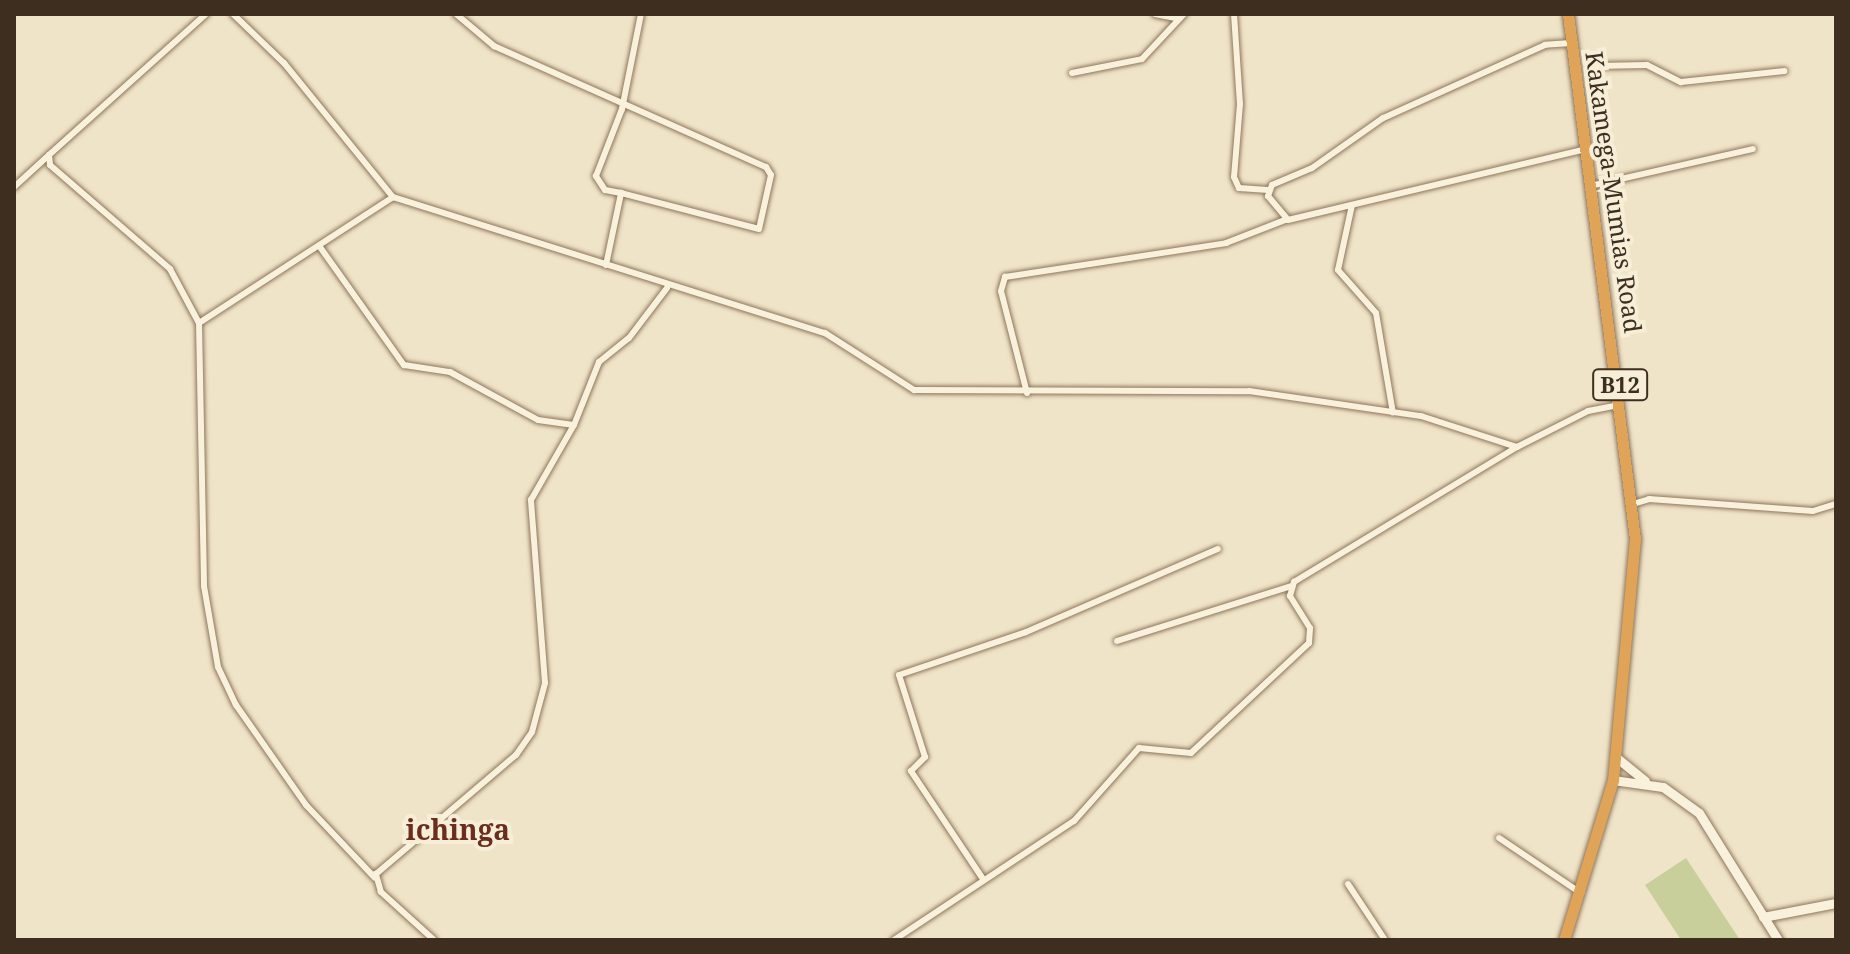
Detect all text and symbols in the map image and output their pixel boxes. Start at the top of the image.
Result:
street label: Kakamega-Mumias Road [1580,49,1648,335]
road number: B12 [1592,367,1648,403]
district label: ichinga [406,812,510,846]

